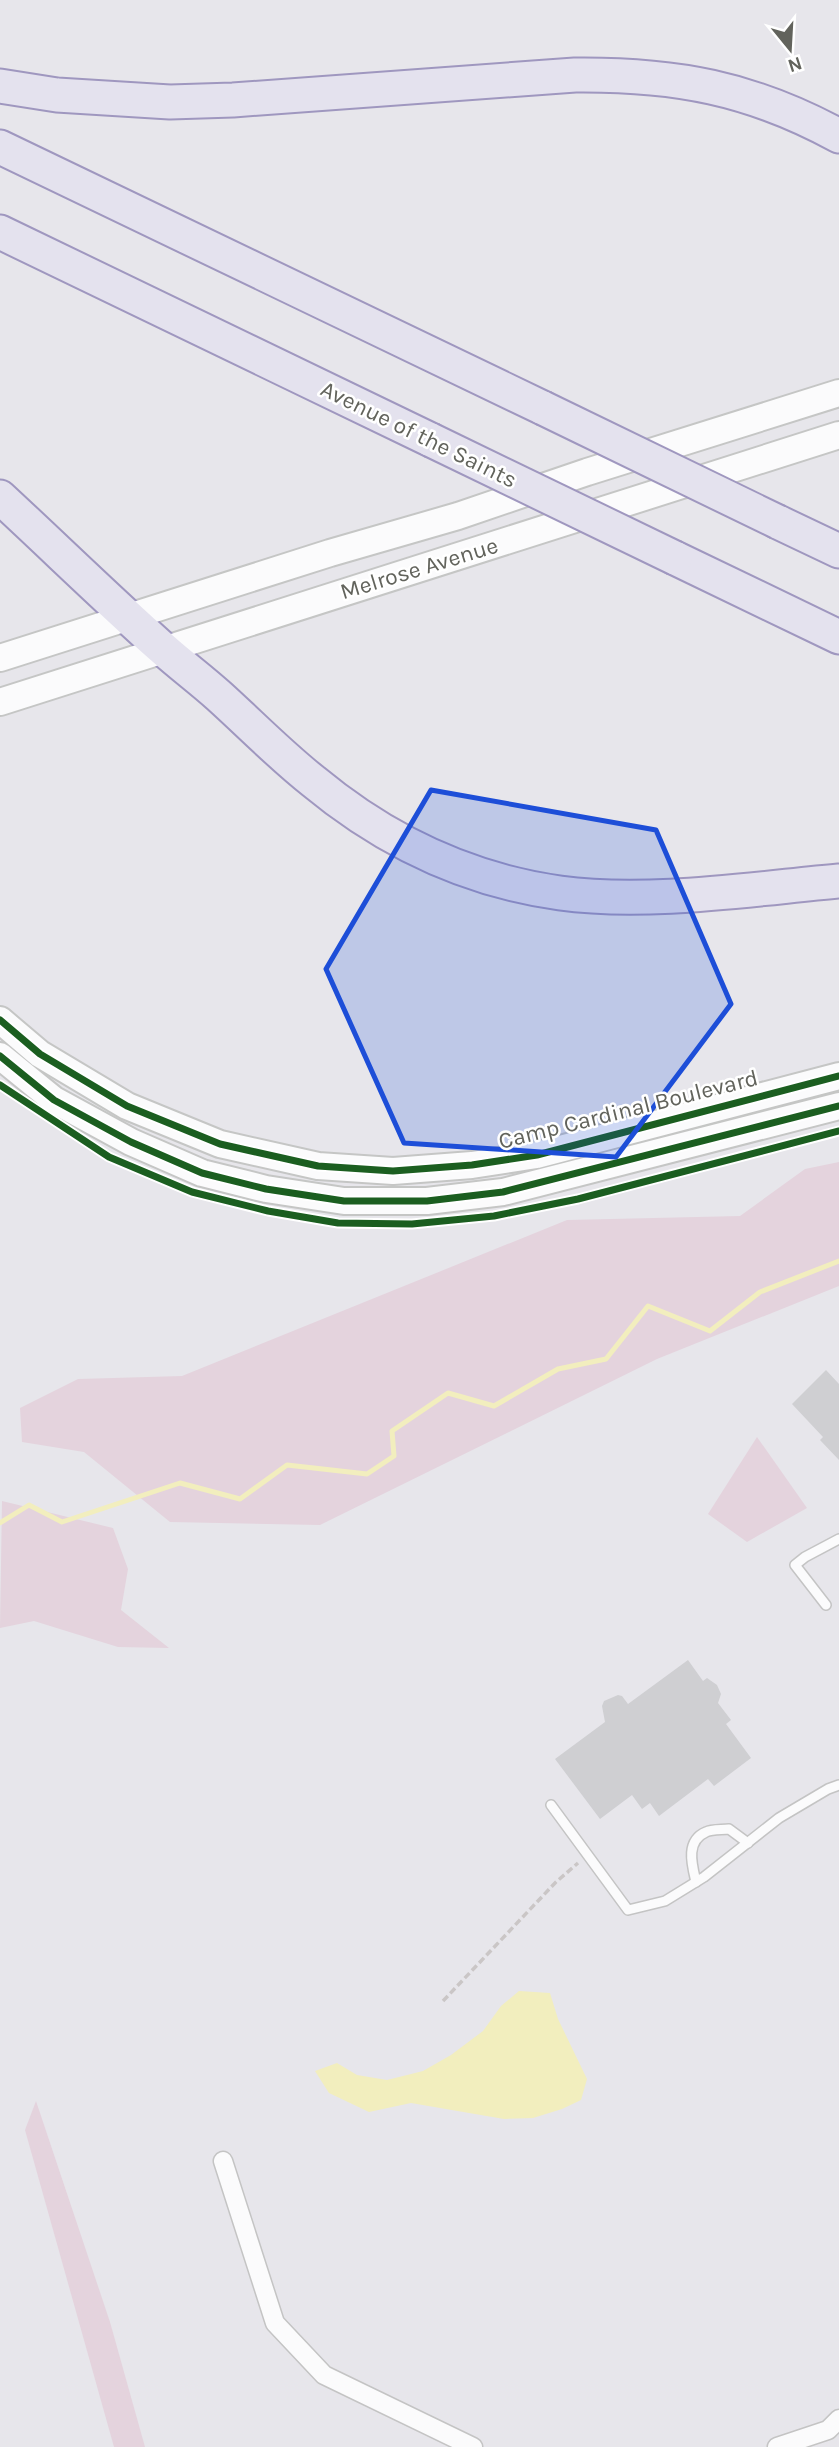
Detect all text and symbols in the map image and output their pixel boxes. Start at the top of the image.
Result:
north arrow [755,14,825,84]
text: N [785,52,805,77]
street label: Avenue of the Saints [316,375,521,494]
street label: Melrose Avenue [337,532,501,605]
street label: Camp Cardinal Boulevard [496,1064,761,1155]

